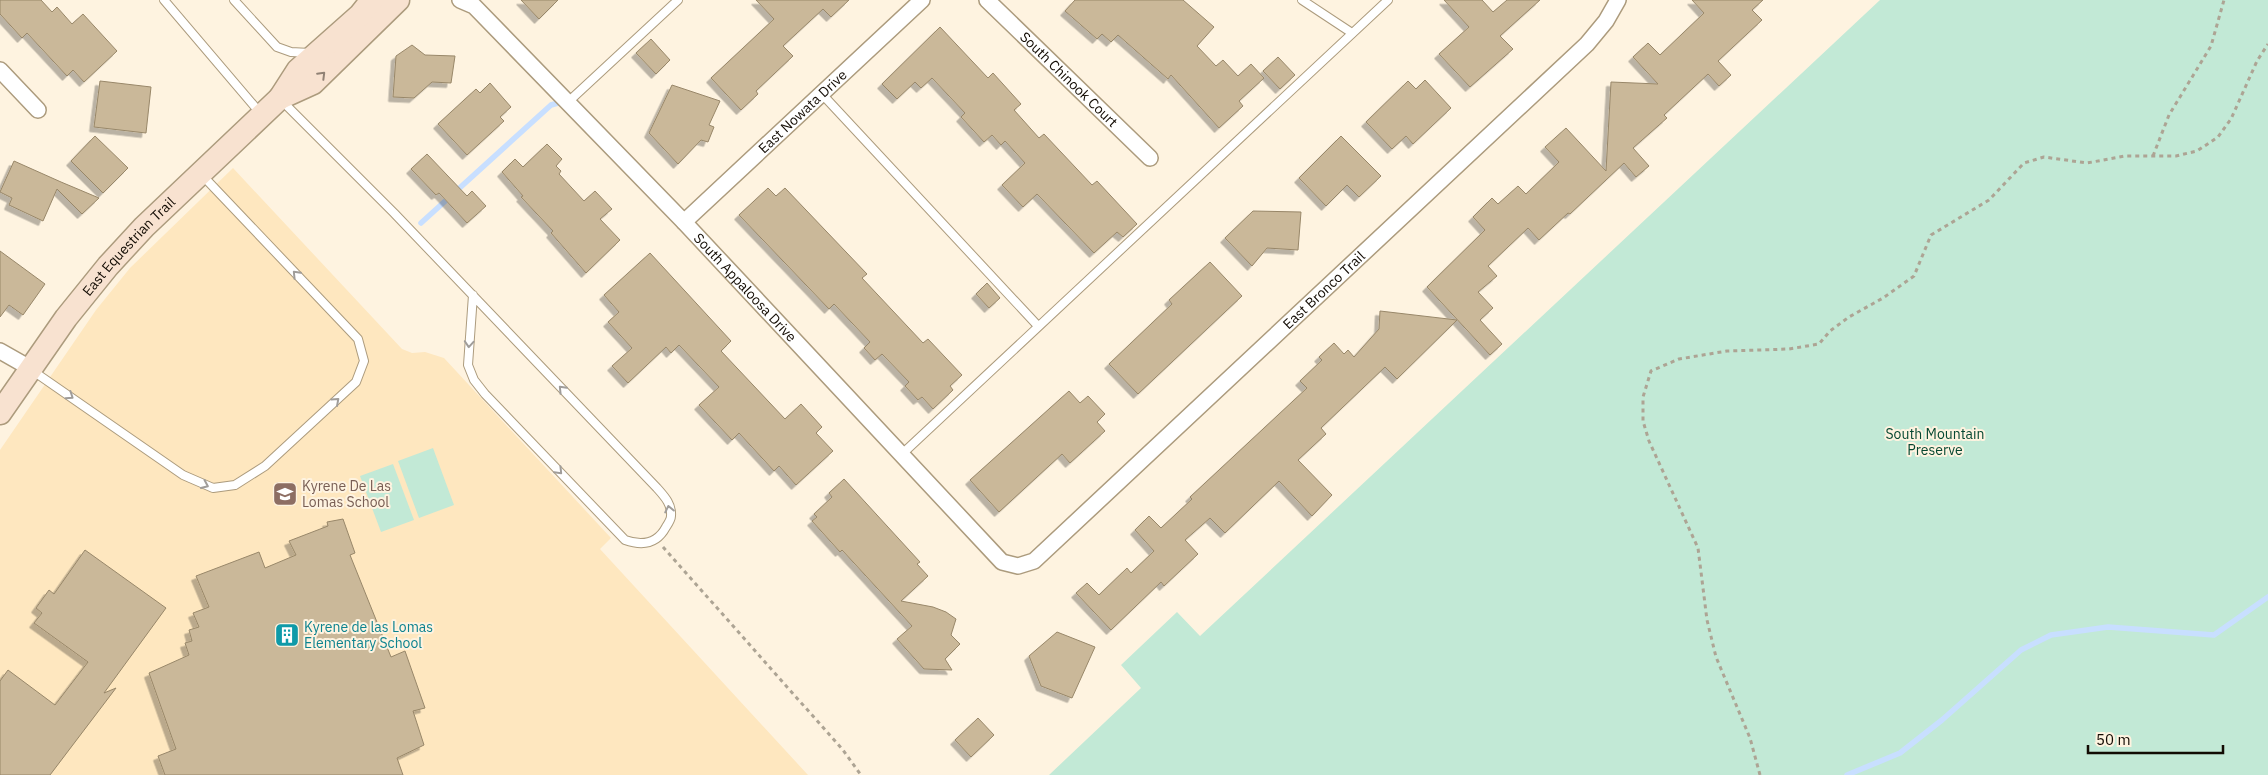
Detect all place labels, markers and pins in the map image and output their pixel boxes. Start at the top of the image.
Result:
place label: Kyrene De Las Lomas School [302,477,391,511]
school or university icon: Kyrene De Las Lomas School [272,481,298,507]
place label: Kyrene de las Lomas Elementary School [304,618,433,652]
building icon: Kyrene de las Lomas Elementary School [274,622,300,648]

